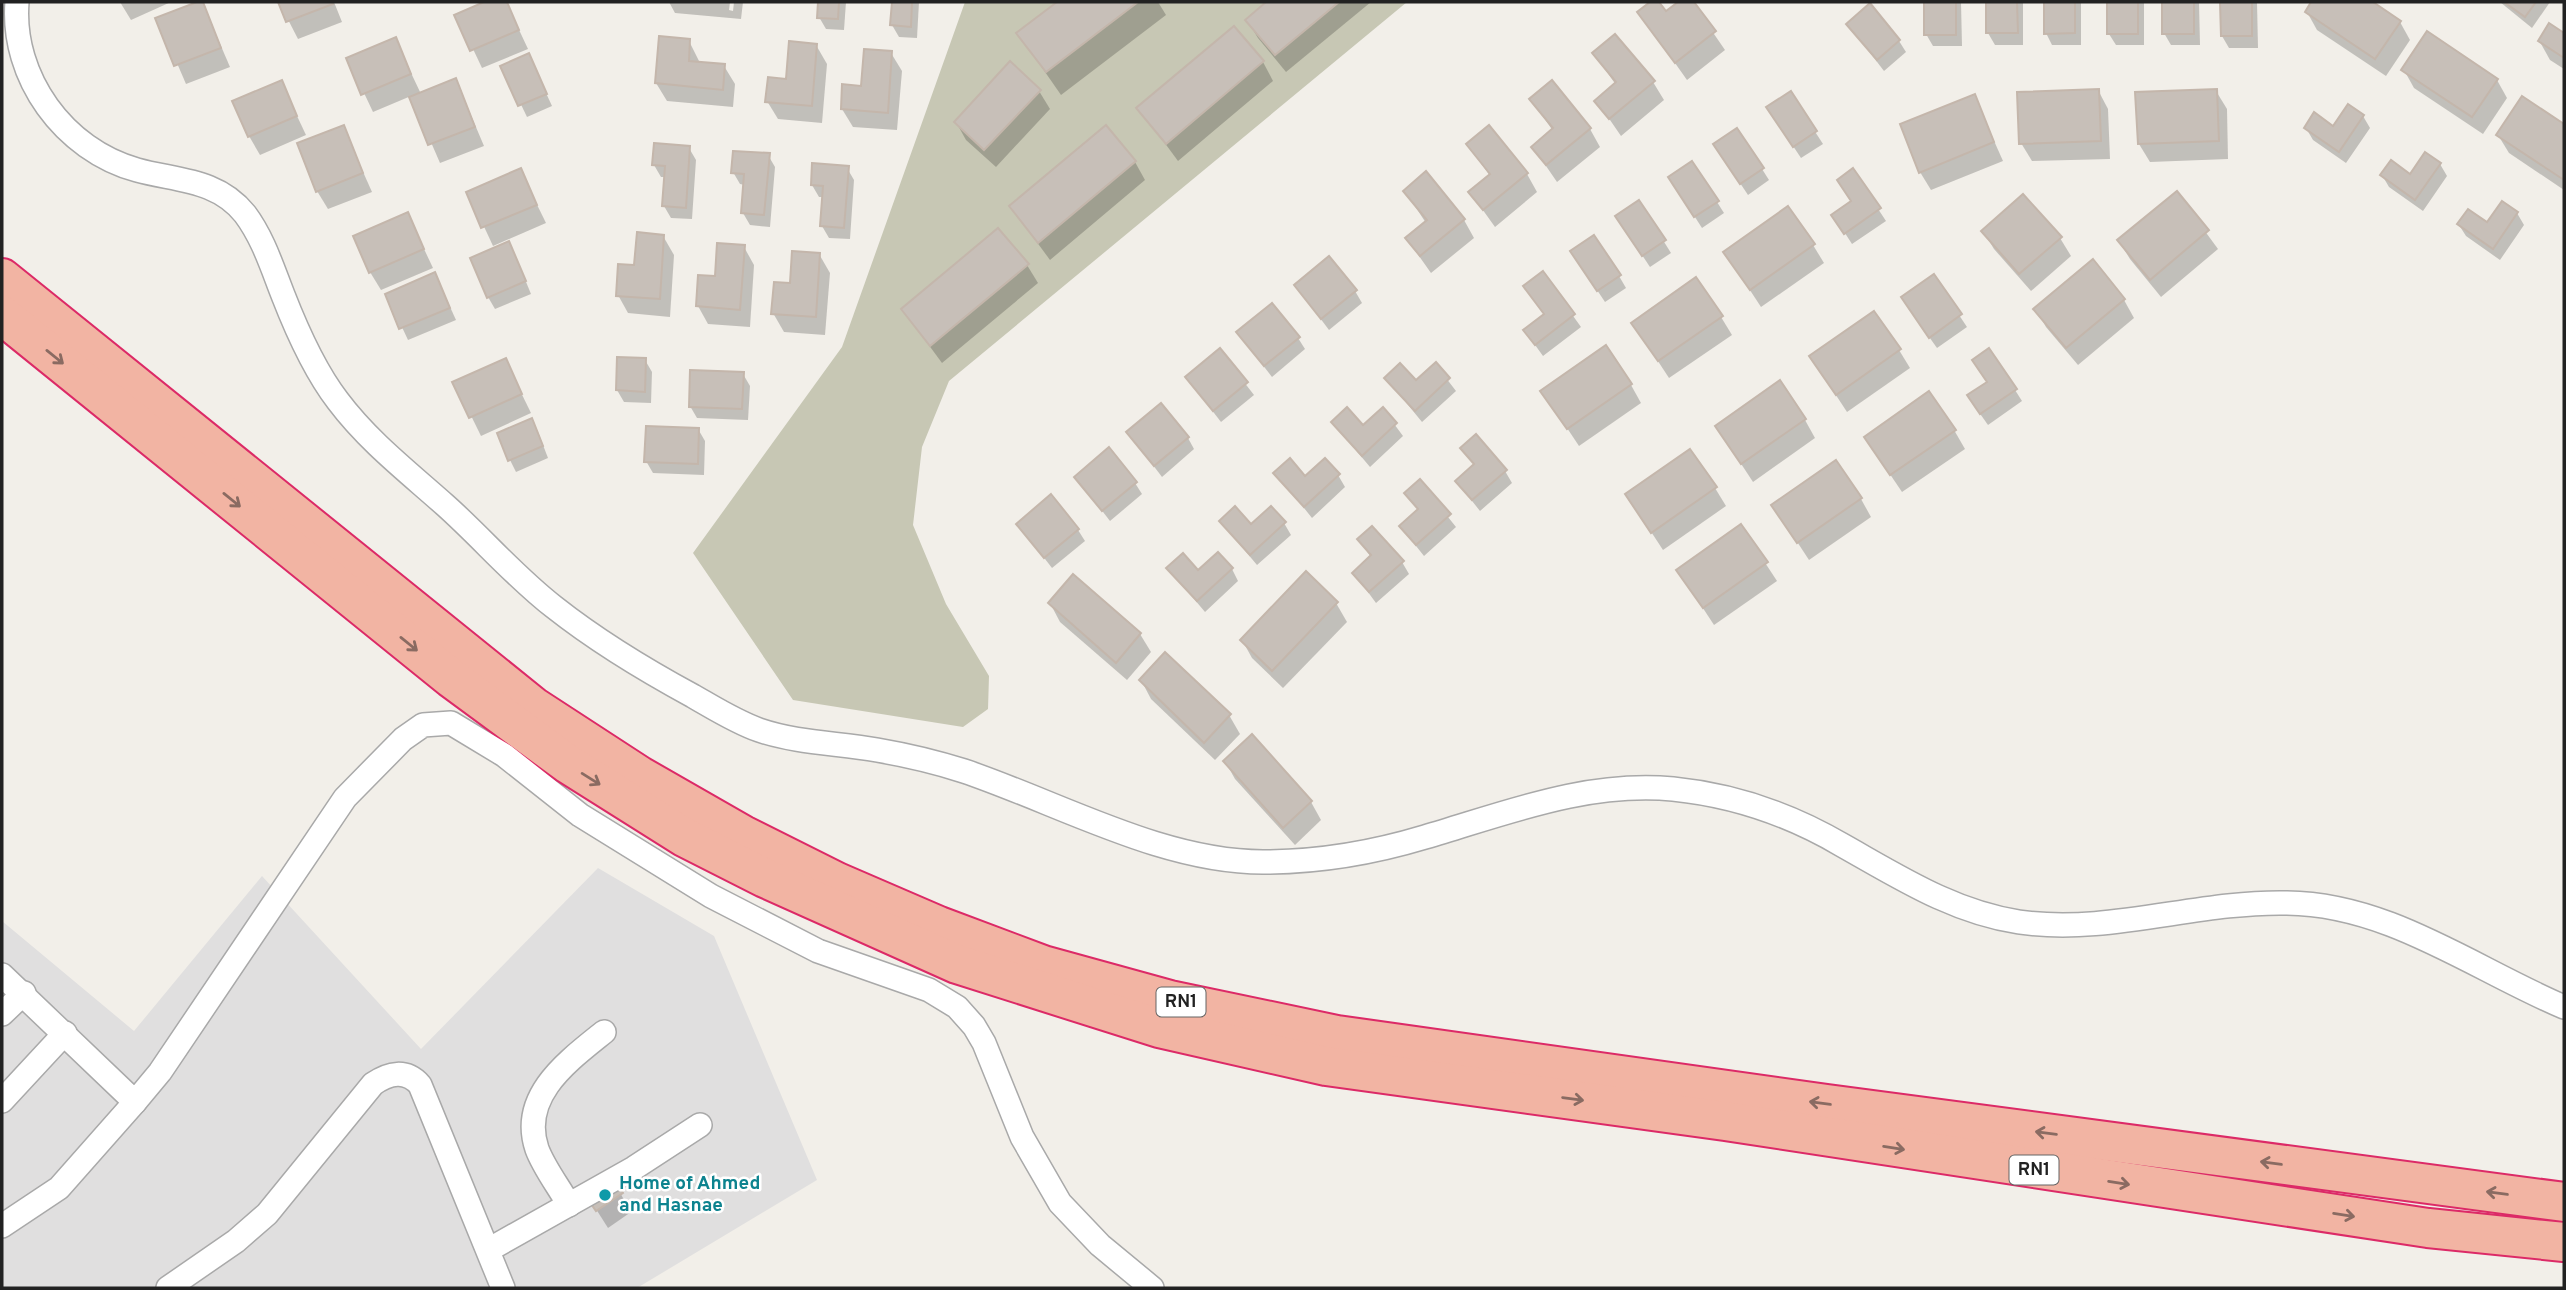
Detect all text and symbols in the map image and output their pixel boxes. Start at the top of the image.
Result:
one-way arrow [45,350,64,365]
one-way arrow [223,492,241,508]
one-way arrow [399,636,417,651]
one-way arrow [581,772,601,786]
road number: RN1 [1156,987,1206,1016]
one-way arrow [1561,1093,1583,1106]
one-way arrow [1809,1097,1832,1110]
one-way arrow [2035,1126,2057,1139]
one-way arrow [1882,1142,1905,1155]
road number: RN1 [2010,1156,2058,1184]
one-way arrow [2260,1156,2283,1169]
place label: Home of Ahmed and Hasnae [619,1172,760,1218]
one-way arrow [2107,1177,2130,1190]
one-way arrow [2486,1186,2508,1199]
marker: Home of Ahmed and Hasnae [597,1187,613,1203]
one-way arrow [2332,1209,2355,1222]

